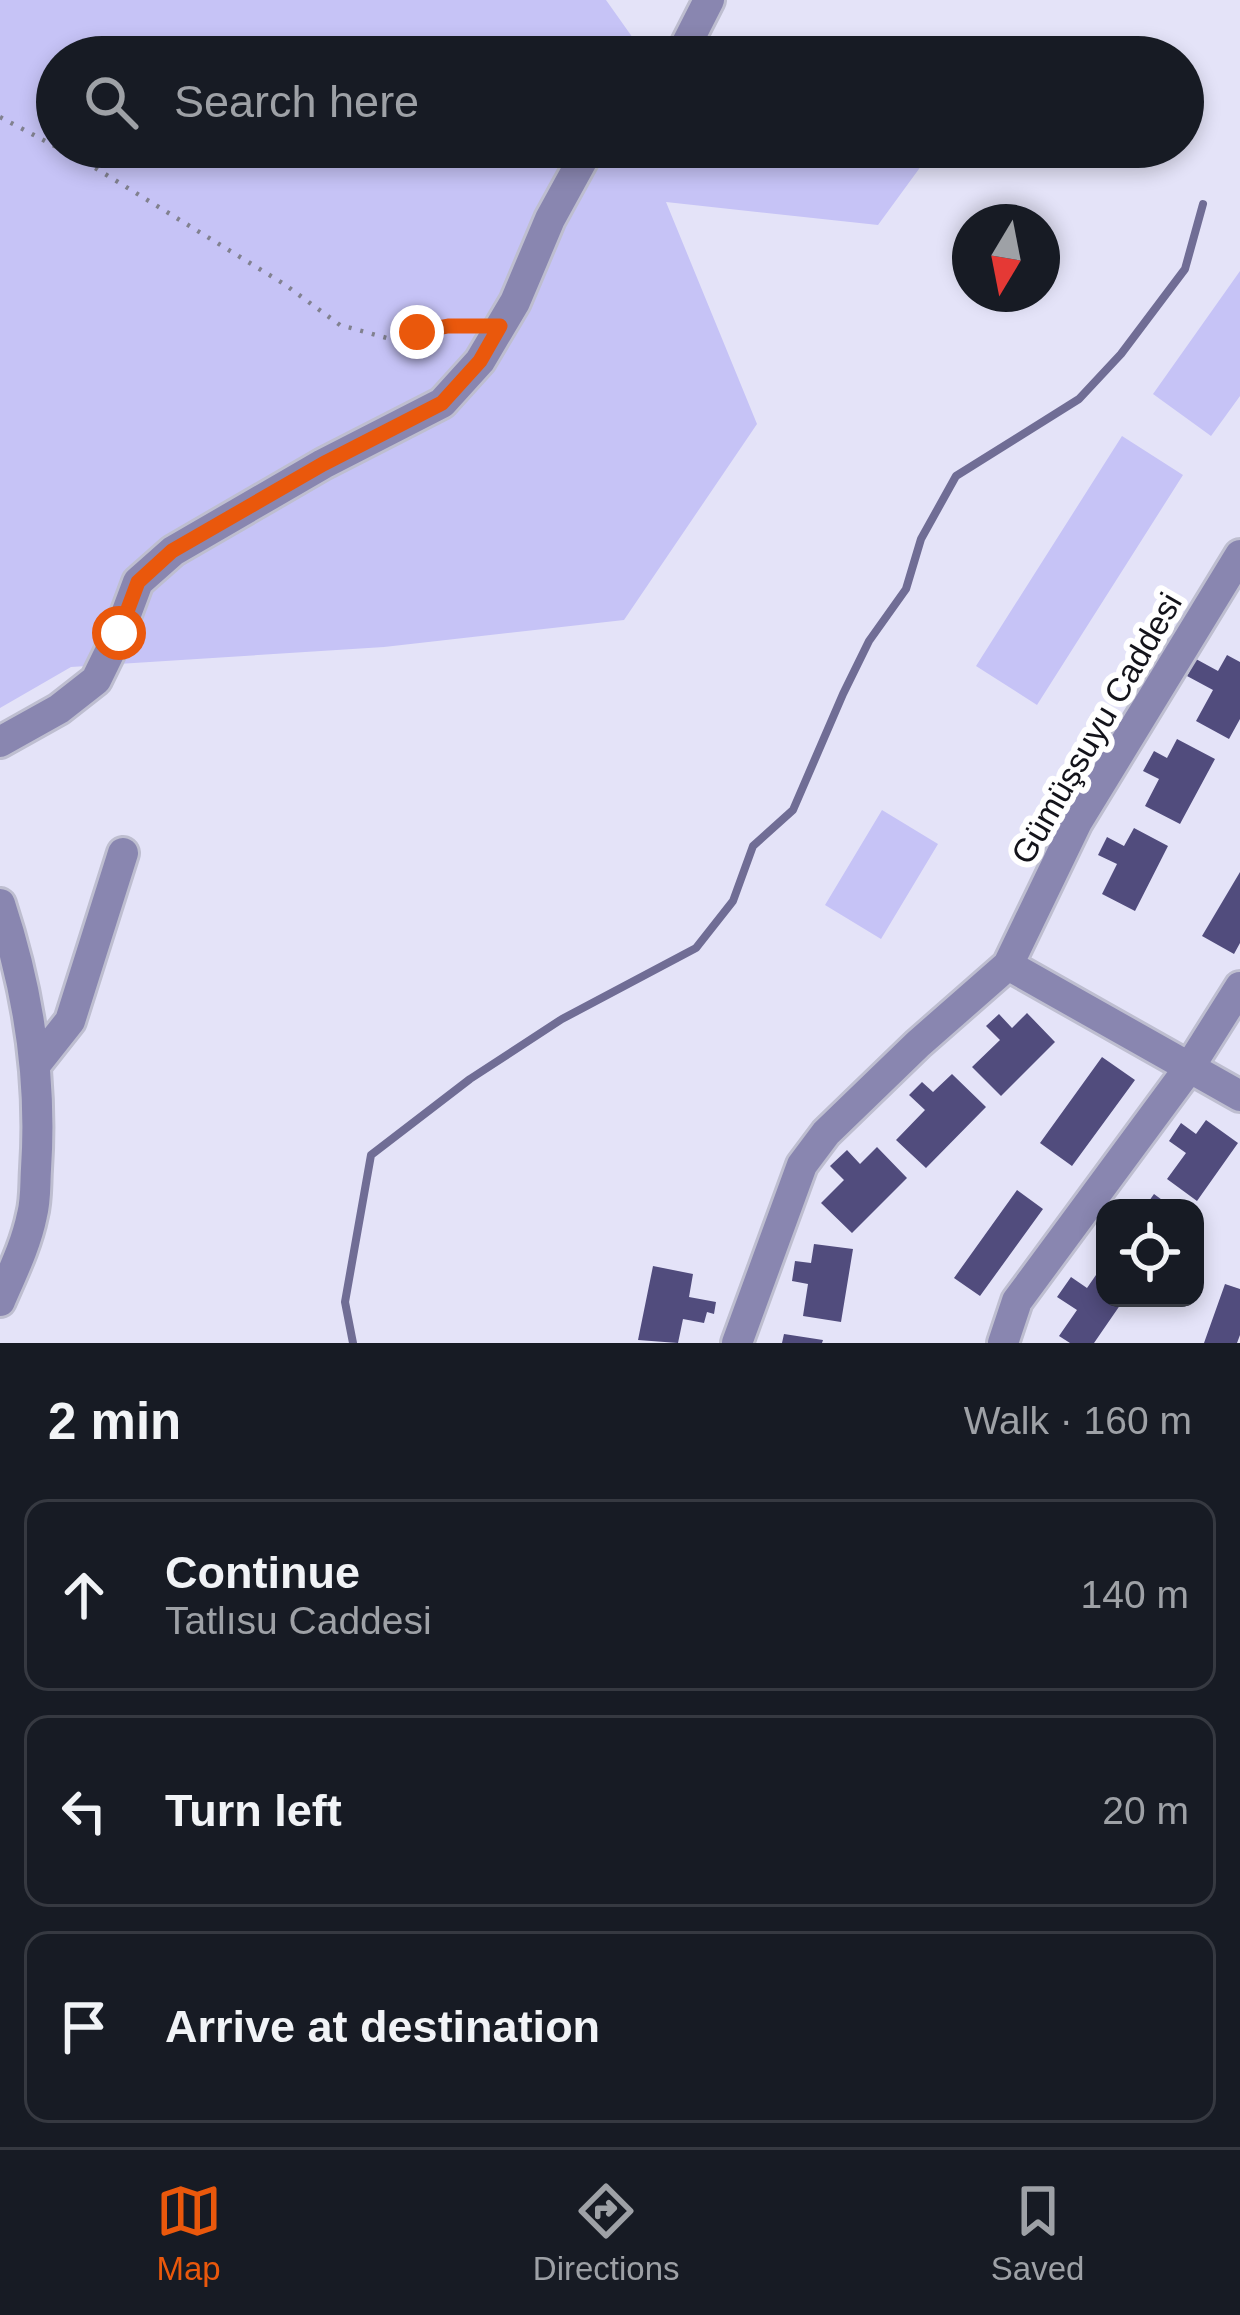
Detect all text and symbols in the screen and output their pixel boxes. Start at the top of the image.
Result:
search box [36,36,1204,168]
icon: search [78,69,144,135]
text: Search here [174,76,419,127]
north arrow [952,204,1060,312]
route end [390,305,444,359]
street label: Gümüşsuyu Caddesi [1004,586,1189,870]
route start [92,606,146,660]
map controls [1096,1199,1204,1307]
button: locate [1096,1199,1204,1307]
text: 2 min [48,1393,181,1450]
text: Walk · 160 m [964,1399,1192,1442]
text: Continue [165,1547,360,1598]
icon: ahead [51,1562,117,1628]
text: 140 m [1081,1573,1189,1616]
text: Tatlısu Caddesi [165,1599,432,1642]
icon: left [51,1778,117,1844]
text: Turn left [165,1785,342,1836]
text: 20 m [1102,1789,1189,1832]
icon: arrive [51,1994,117,2060]
text: Arrive at destination [165,2001,600,2052]
tab: Map [156,2178,222,2288]
tab: Directions [533,2178,680,2288]
tab: Saved [991,2178,1084,2288]

